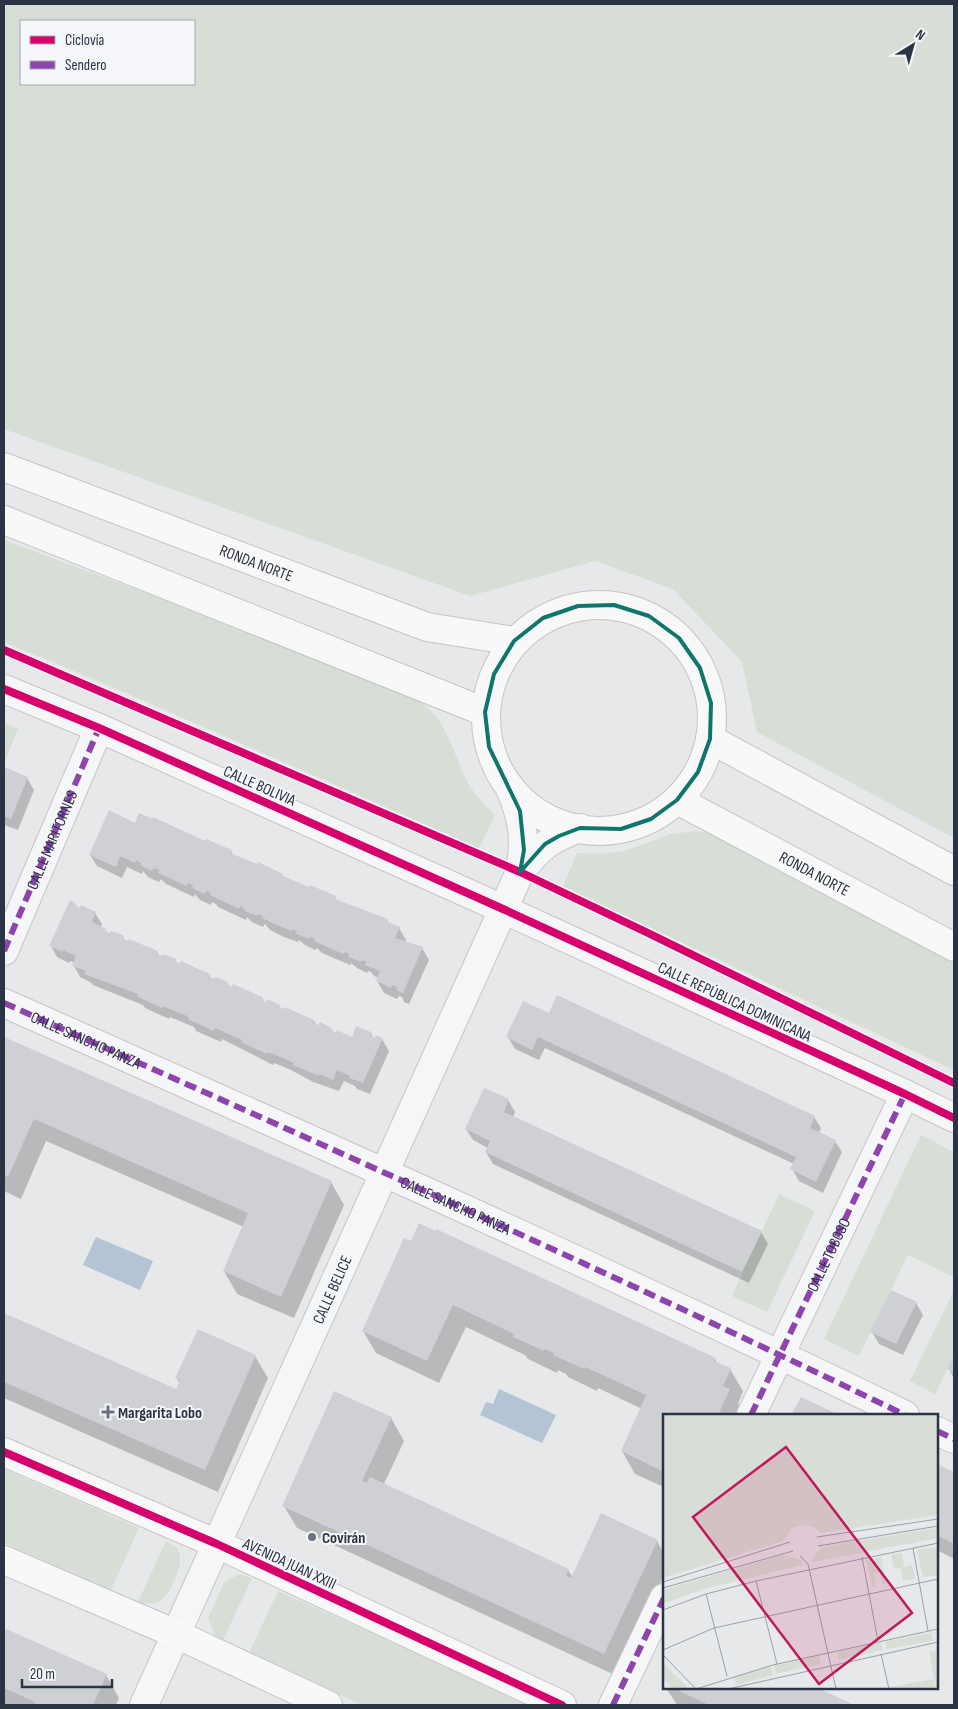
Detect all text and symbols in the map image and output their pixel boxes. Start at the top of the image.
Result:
legend [20,20,195,85]
north arrow [888,20,938,70]
text: N [912,26,929,44]
text: Ciclovía [65,31,105,50]
text: Sendero [65,56,106,75]
street label: RONDA NORTE [217,541,295,586]
street label: CALLE BOLIVIA [220,762,299,811]
street label: CALLE MARITORNES [23,788,82,893]
street label: RONDA NORTE [776,848,852,901]
street label: CALLE REPÚBLICA DOMINICANA [655,958,814,1046]
street label: CALLE SANCHO PANZA [28,1008,144,1074]
street label: CALLE SANCHO PANZA [397,1173,513,1240]
street label: CALLE TOBOSO [804,1215,855,1295]
street label: CALLE BELICE [309,1253,357,1327]
place label: Margarita Lobo [118,1404,202,1423]
marker: Margarita Lobo [102,1406,114,1418]
inset map [663,1414,938,1689]
place label: Covirán [322,1529,365,1548]
marker: Covirán [306,1531,318,1543]
street label: AVENIDA JUAN XXIII [239,1534,339,1594]
scale bar [22,1656,112,1688]
text: 20 m [30,1665,55,1684]

